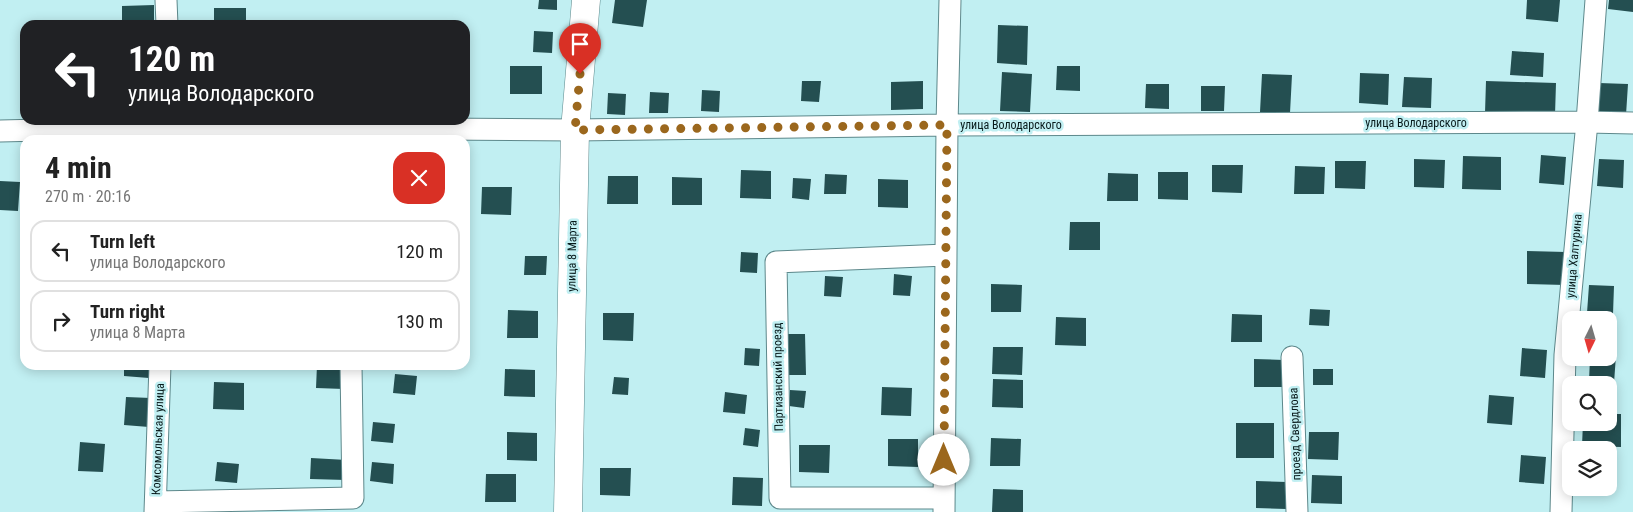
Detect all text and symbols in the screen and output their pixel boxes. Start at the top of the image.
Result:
pin [559,23,601,74]
icon: arrive [566,30,594,58]
text: 120 m [128,39,215,80]
icon: left [45,40,110,105]
text: улица Володарского [128,81,314,106]
street label: улица Володарского [1365,116,1467,130]
street label: улица Володарского [960,118,1062,132]
text: 4 min [45,150,112,185]
button: close [393,152,445,204]
text: 270 m · 20:16 [45,187,131,206]
street label: улица Халтурина [1563,213,1585,299]
street label: улица 8 Марта [564,220,580,292]
text: Turn left [90,230,155,253]
icon: left [47,237,75,265]
text: 120 m [396,240,443,263]
text: улица Володарского [90,253,226,272]
text: Turn right [90,300,165,323]
icon: right [47,307,75,335]
text: 130 m [396,310,443,333]
north arrow [1562,311,1618,366]
map controls [1562,311,1617,496]
street label: Партизанский проезд [770,322,786,432]
text: улица 8 Марта [90,323,185,342]
button: search [1562,376,1617,431]
street label: Комсомольская улица [149,382,167,495]
street label: проезд Свердлова [1286,387,1304,481]
position arrow [917,433,969,485]
button: layers [1562,441,1617,496]

